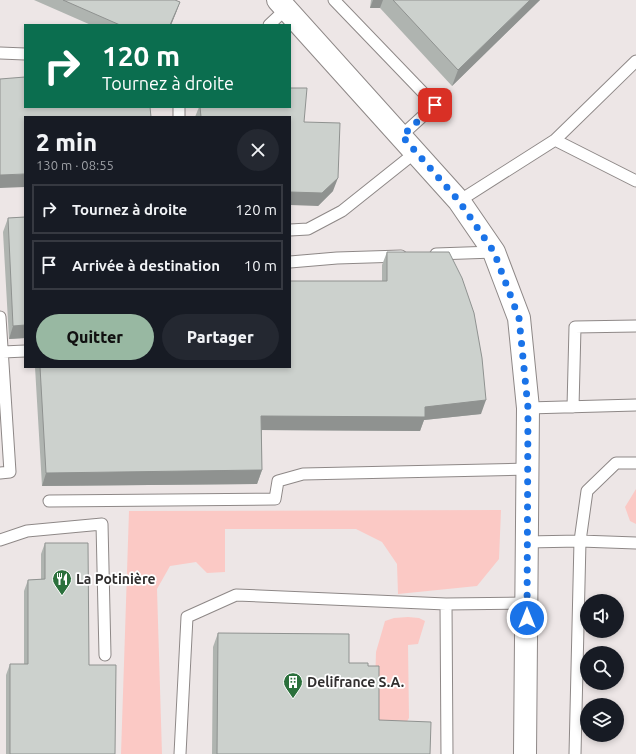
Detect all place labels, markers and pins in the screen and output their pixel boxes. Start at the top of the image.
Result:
pin [418,88,452,122]
restaurant icon: La Potinière [51,568,73,596]
place label: La Potinière [76,571,156,587]
building icon: Delifrance S.A. [282,671,304,699]
place label: Delifrance S.A. [307,674,404,690]

